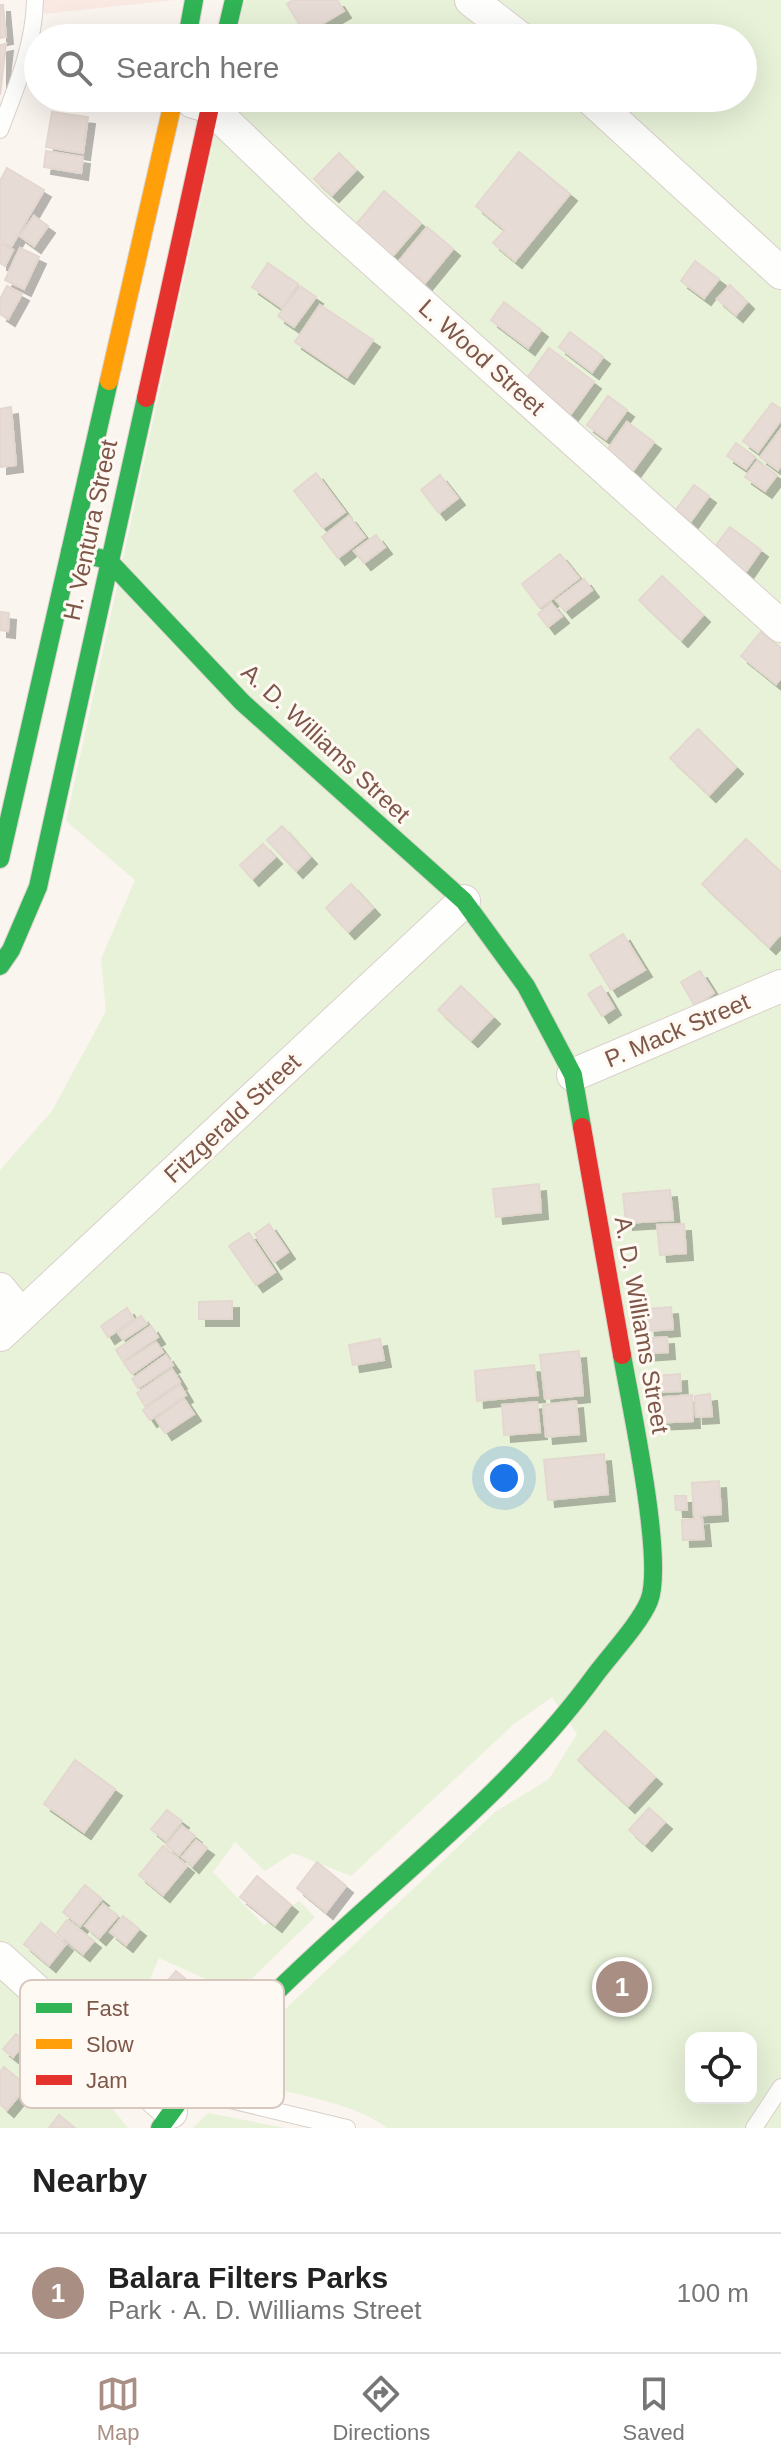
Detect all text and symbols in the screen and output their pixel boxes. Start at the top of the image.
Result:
search box [24,24,757,112]
icon: search [52,46,96,90]
text: Search here [116,51,279,84]
street label: L. Wood Street [414,294,551,421]
street label: H. Ventura Street [58,437,122,623]
street label: A. D. Williams Street [236,658,416,828]
street label: P. Mack Street [601,987,754,1073]
street label: Fitzgerald Street [158,1048,306,1188]
street label: A. D. Williams Street [610,1214,674,1436]
your location [484,1458,524,1498]
pin: 1 [596,1957,648,2017]
legend [20,1980,284,2108]
text: Fast [86,1996,129,2021]
text: Slow [86,2032,134,2057]
map controls [685,2032,757,2104]
button: locate [685,2032,757,2104]
text: Jam [86,2068,128,2093]
text: Nearby [32,2161,147,2199]
text: Balara Filters Parks [108,2261,388,2294]
text: 1 [51,2278,65,2308]
text: 100 m [677,2278,749,2308]
text: Park · A. D. Williams Street [108,2295,422,2325]
tab: Map [96,2372,140,2446]
tab: Directions [332,2372,430,2446]
tab: Saved [622,2372,685,2446]

